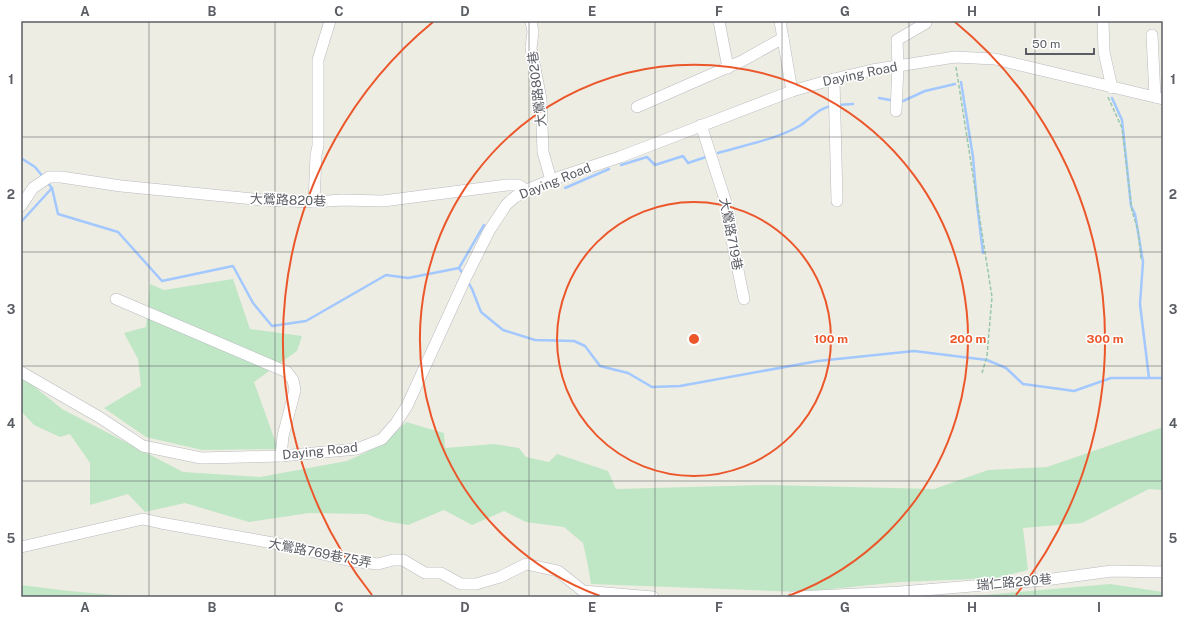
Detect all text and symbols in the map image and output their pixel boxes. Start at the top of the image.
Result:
text: A [80,4,90,19]
text: B [208,4,217,19]
text: C [334,4,344,19]
text: D [460,4,470,19]
text: E [588,4,596,19]
text: F [715,4,723,19]
text: G [840,4,850,19]
text: H [967,4,977,19]
text: I [1097,4,1101,19]
scale bar [1026,30,1094,56]
text: 50 m [1032,37,1060,51]
street label: 大鶯路802巷 [525,50,549,128]
street label: Daying Road [821,59,899,89]
text: 1 [8,72,14,87]
text: 1 [1170,72,1176,87]
street label: Daying Road [517,160,593,202]
text: 2 [7,187,15,202]
text: 2 [1169,187,1177,202]
street label: 大鶯路820巷 [250,191,326,209]
street label: 大鶯路719巷 [717,197,745,271]
text: 3 [7,302,16,317]
text: 3 [1169,302,1178,317]
centre of rings [687,332,701,346]
text: 100 m [814,332,848,346]
text: 200 m [950,332,986,346]
text: 300 m [1087,332,1124,346]
text: 4 [7,416,16,431]
text: 4 [1169,416,1178,431]
street label: Daying Road [282,440,358,462]
text: 5 [7,531,16,546]
text: 5 [1169,531,1178,546]
street label: 大鶯路769巷75弄 [267,536,373,570]
street label: 瑞仁路290巷 [976,571,1052,593]
text: A [80,600,90,615]
text: B [208,600,217,615]
text: C [334,600,344,615]
text: D [460,600,470,615]
text: E [588,600,596,615]
text: F [715,600,723,615]
text: G [840,600,850,615]
text: H [967,600,977,615]
text: I [1097,600,1101,615]

